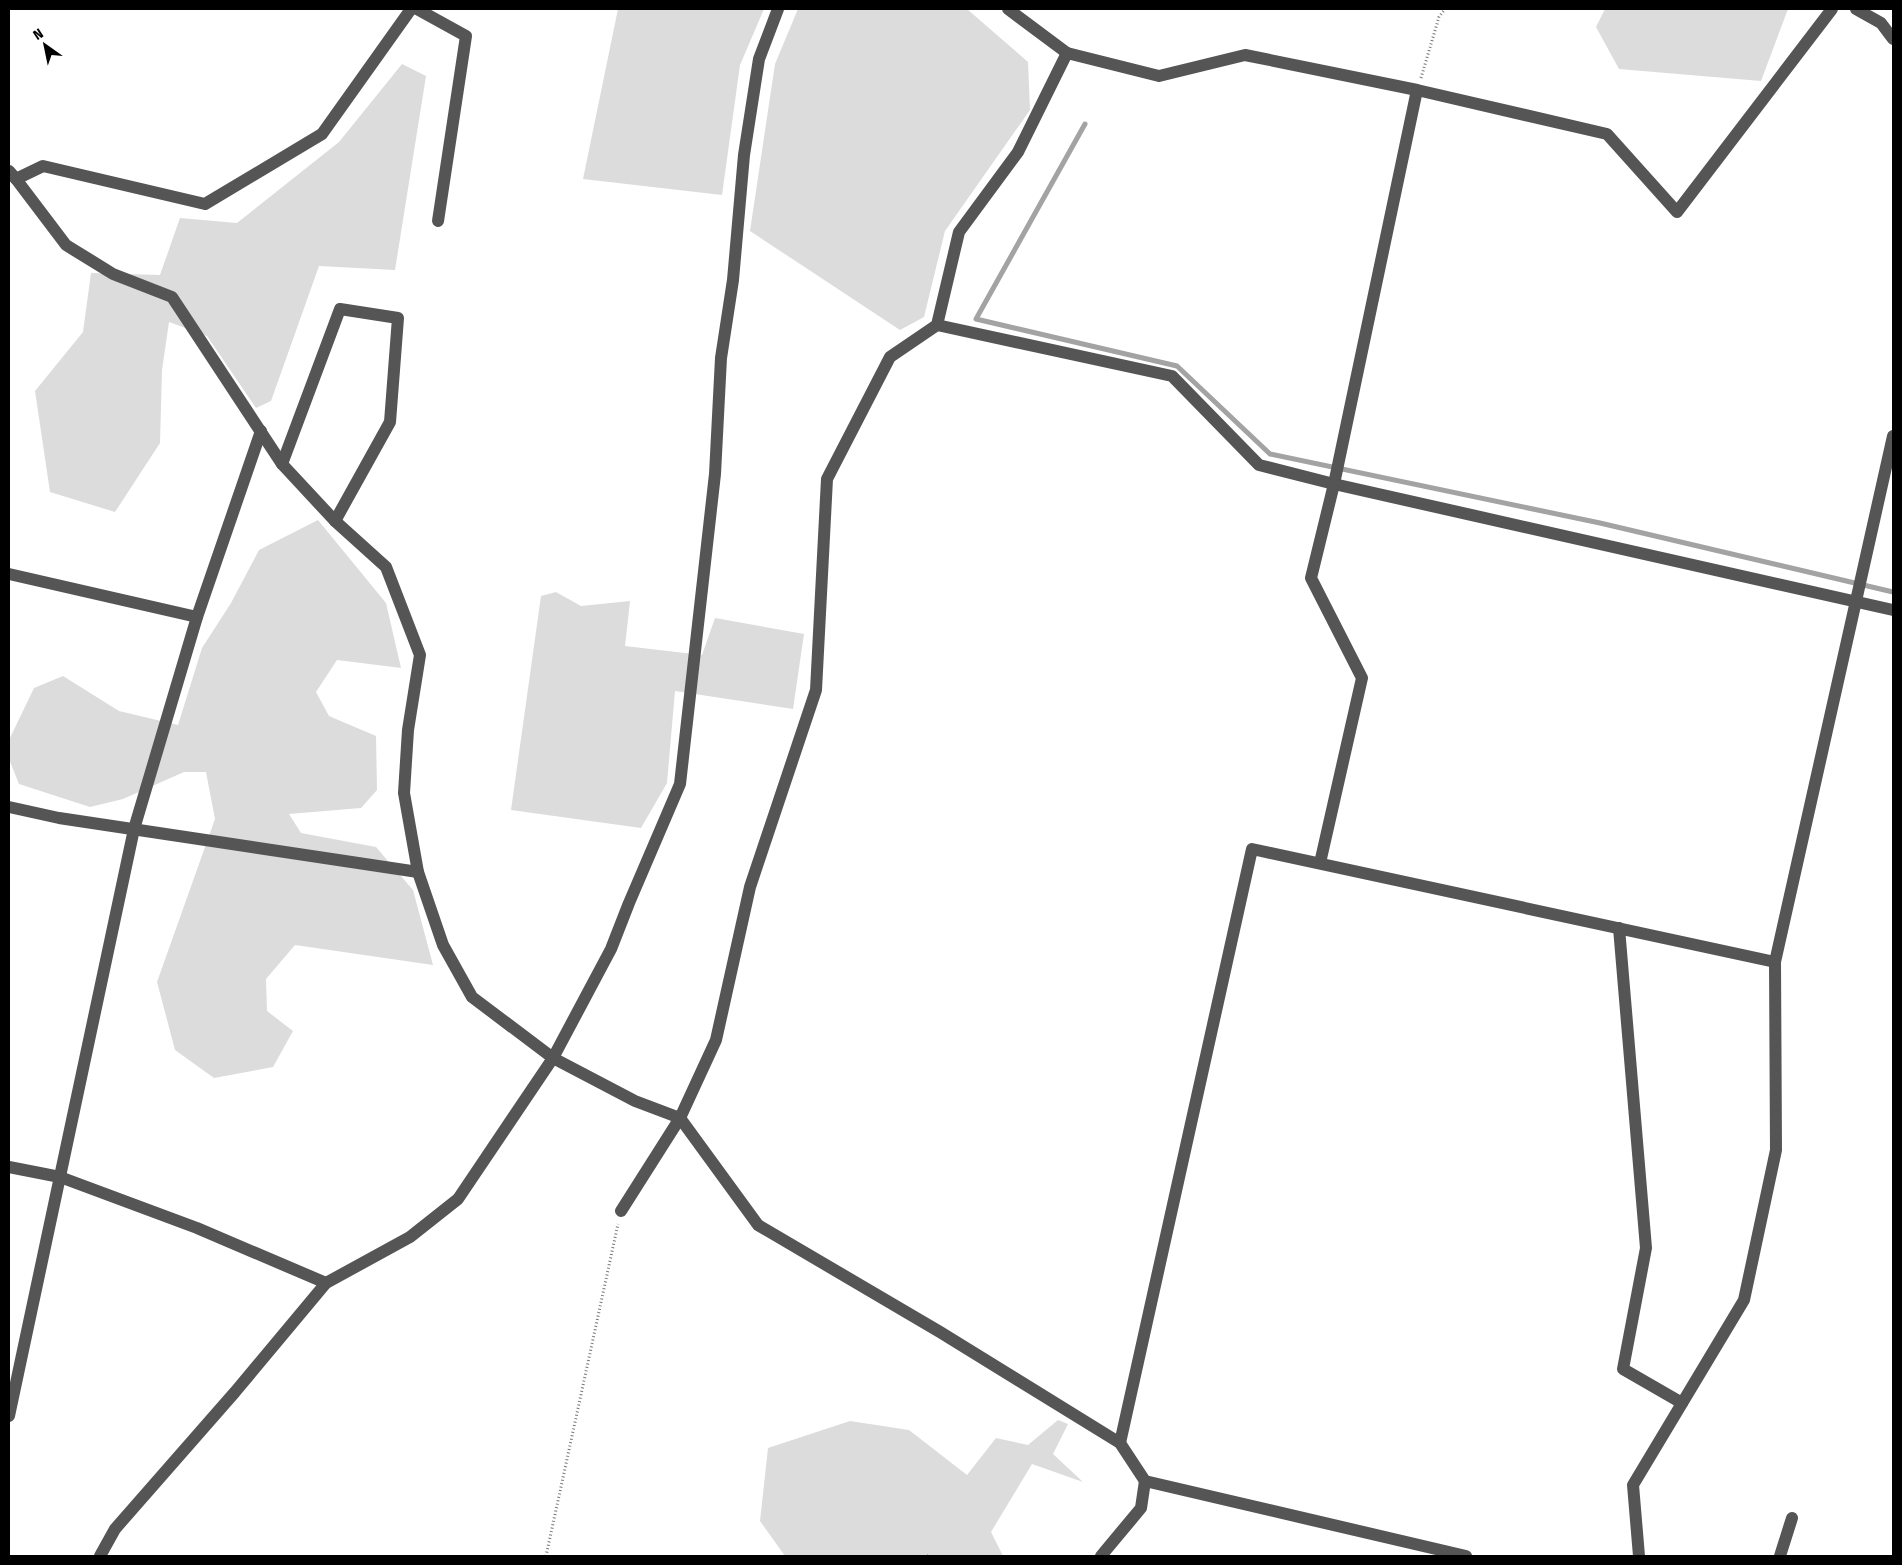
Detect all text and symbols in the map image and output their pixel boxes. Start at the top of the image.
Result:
north arrow [20,20,70,70]
text: N [30,25,46,44]

